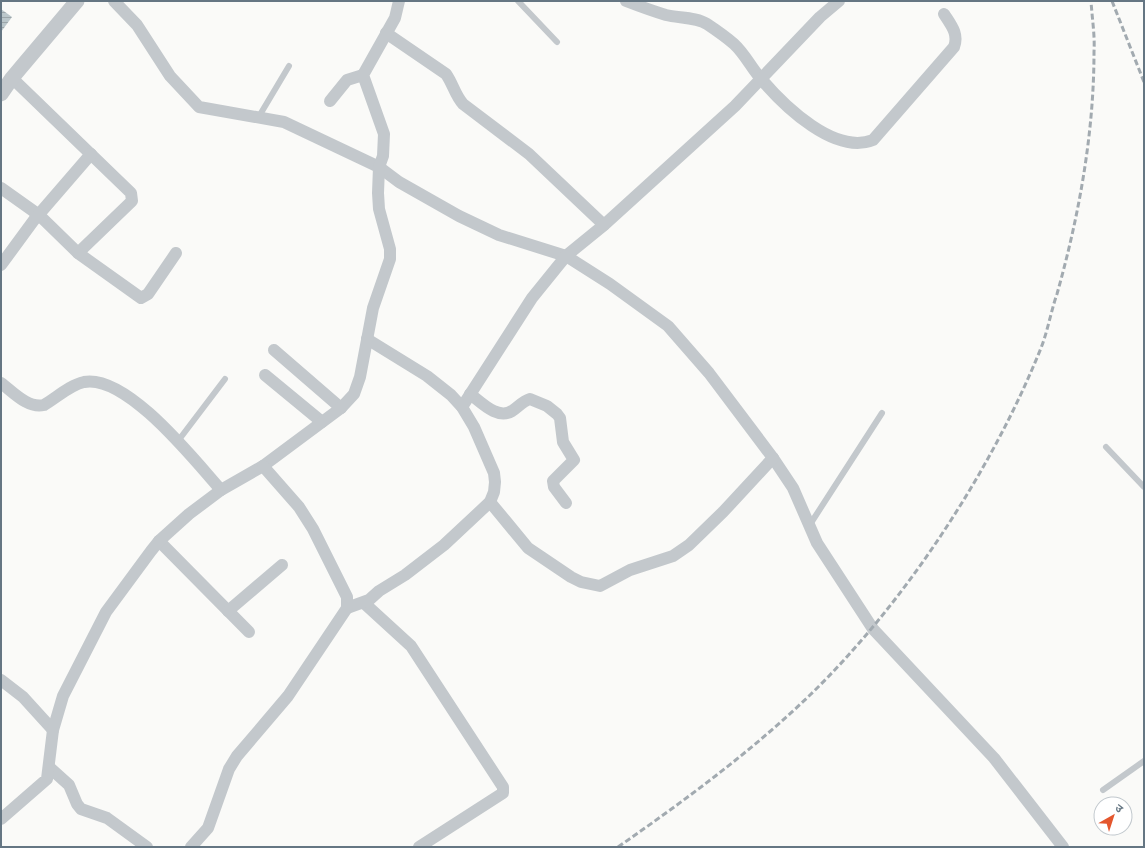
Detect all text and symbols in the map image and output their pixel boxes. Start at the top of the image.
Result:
north arrow [1093,796,1133,836]
text: उ [1112,802,1126,816]

